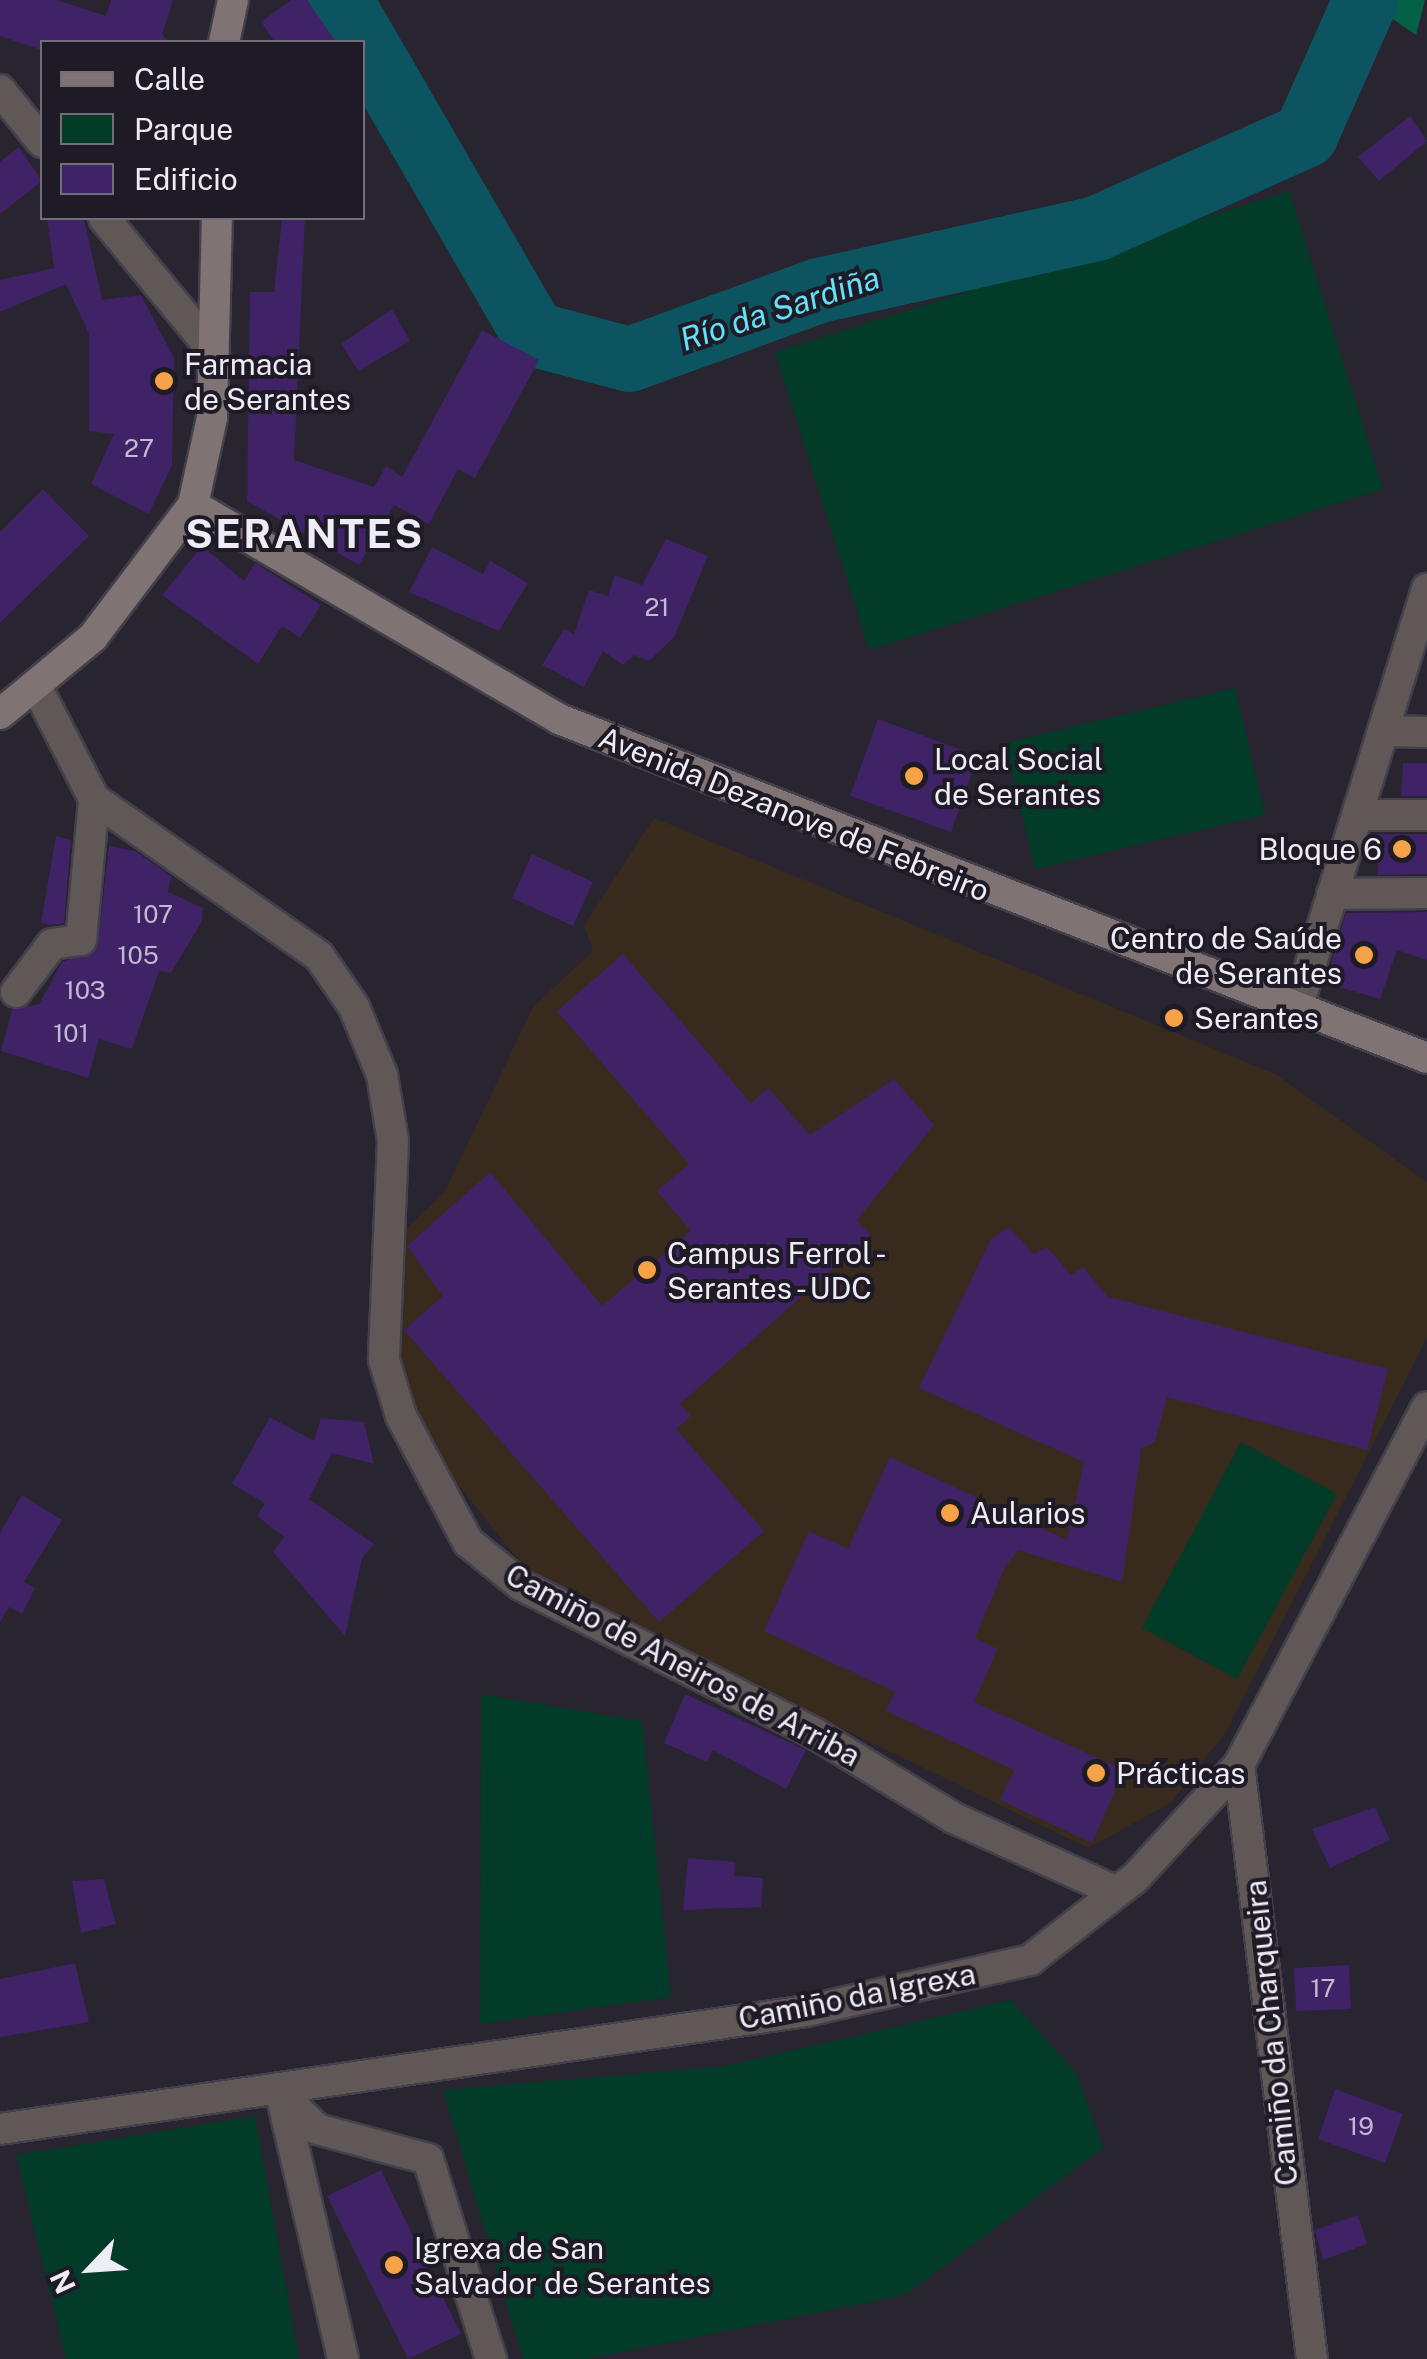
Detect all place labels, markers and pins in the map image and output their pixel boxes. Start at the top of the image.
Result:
place label: Farmacia de Serantes [184,346,351,416]
marker: Farmacia de Serantes [153,370,175,392]
place label: Local Social de Serantes [934,741,1103,812]
marker: Local Social de Serantes [903,765,925,787]
place label: Bloque 6 [1258,831,1382,867]
marker: Bloque 6 [1391,838,1413,860]
place label: Centro de Saúde de Serantes [1109,920,1342,990]
marker: Centro de Saúde de Serantes [1351,942,1377,968]
place label: Serantes [1194,1000,1319,1036]
marker: Serantes [1163,1007,1185,1029]
place label: Campus Ferrol - Serantes - UDC [667,1235,890,1306]
marker: Campus Ferrol - Serantes - UDC [636,1259,658,1281]
place label: Aularios [970,1495,1085,1531]
marker: Aularios [939,1502,961,1524]
place label: Prácticas [1116,1755,1245,1791]
marker: Prácticas [1085,1762,1107,1784]
place label: Igrexa de San Salvador de Serantes [414,2230,711,2300]
marker: Igrexa de San Salvador de Serantes [383,2254,405,2276]

